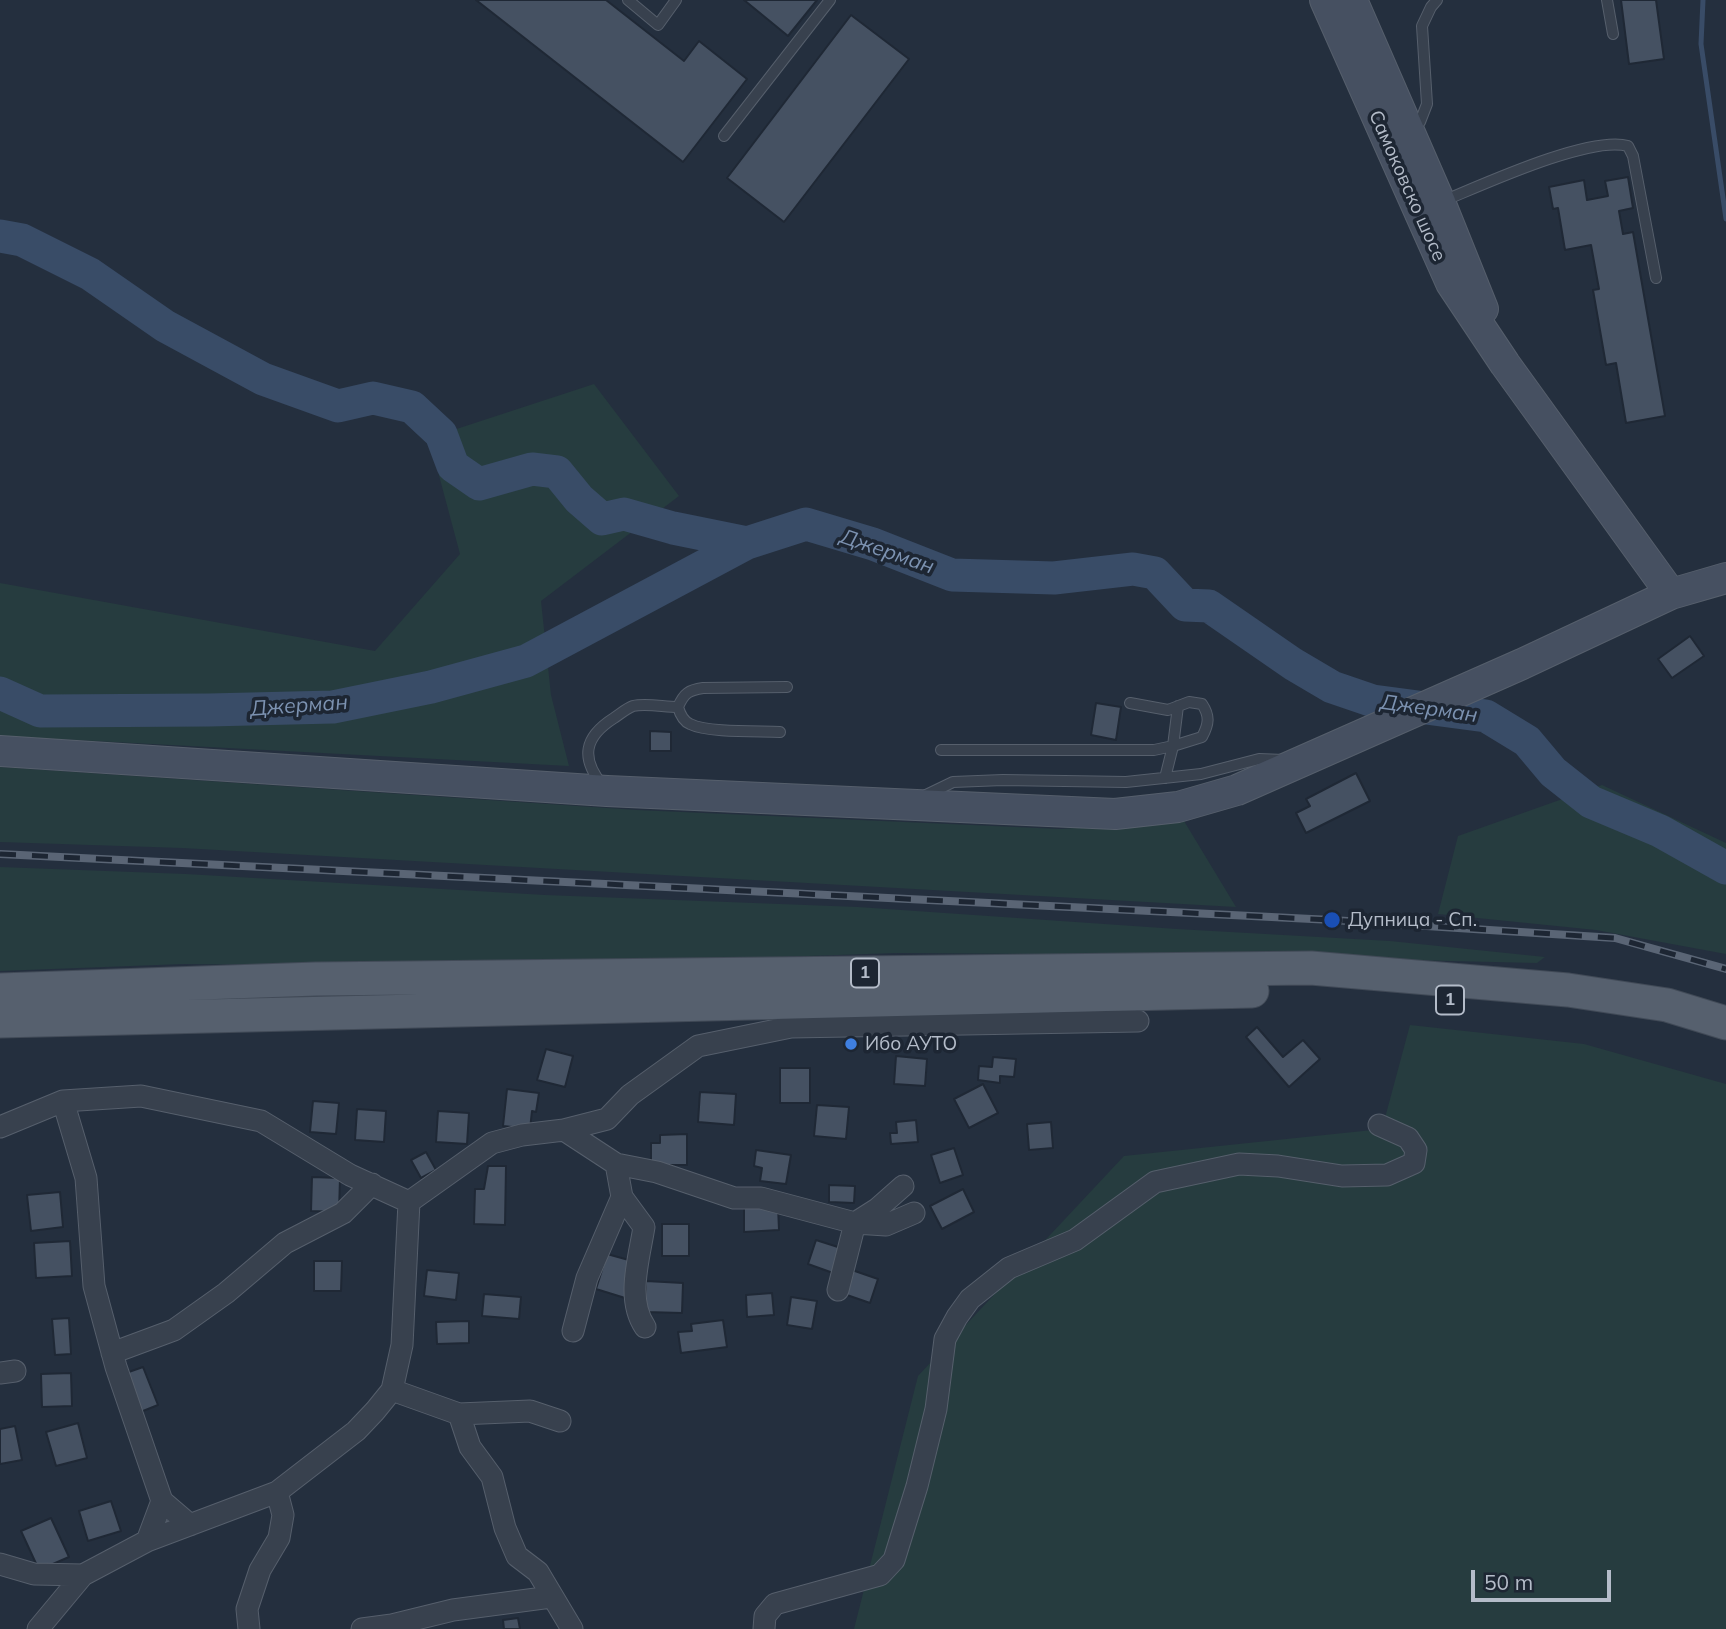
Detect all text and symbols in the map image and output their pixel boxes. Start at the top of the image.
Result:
street label: Самоковско шосе [1364,107,1450,265]
water label: Джерман [837,524,937,580]
water label: Джерман [249,690,349,722]
water label: Джерман [1379,690,1479,728]
place label: Дупница - Сп. [1348,909,1477,931]
marker: Дупница - Сп. [1322,910,1342,930]
road number: 1 [851,958,879,988]
road number: 1 [1436,986,1464,1015]
place label: Ибо АУТО [865,1033,957,1055]
marker: Ибо АУТО [843,1036,859,1052]
scale bar [1474,1556,1614,1600]
text: 50 m [1484,1569,1533,1595]

